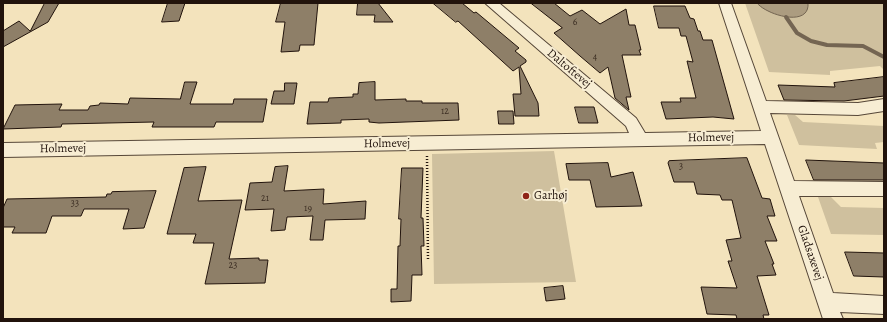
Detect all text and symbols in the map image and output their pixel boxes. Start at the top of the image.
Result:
house number: 6 [573,17,577,29]
street label: Daltoftevej [544,46,594,92]
house number: 4 [593,52,597,64]
house number: 12 [441,106,449,118]
street label: Holmevej [688,130,734,146]
street label: Holmevej [364,136,410,152]
street label: Holmevej [40,141,86,157]
house number: 3 [679,161,683,173]
place label: Garhøj [534,189,567,203]
marker: Garhøj [521,191,531,201]
house number: 21 [261,193,269,205]
house number: 33 [71,198,79,210]
house number: 19 [304,203,312,215]
street label: Gladsaxevej [794,223,826,283]
house number: 23 [229,260,237,272]

